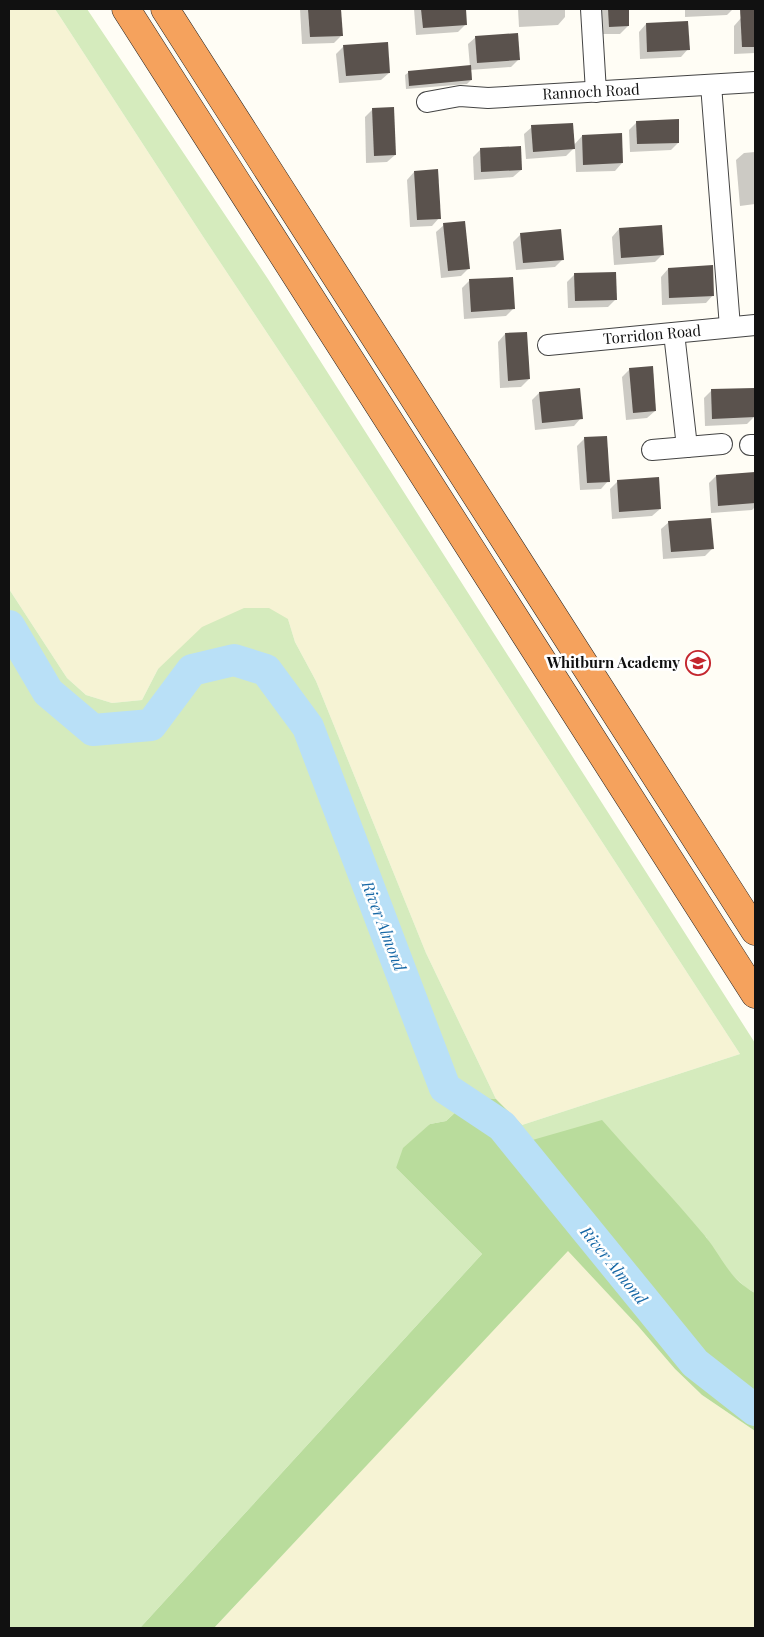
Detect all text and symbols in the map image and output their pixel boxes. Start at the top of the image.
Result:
street label: Rannoch Road [542,78,640,104]
street label: Torridon Road [602,320,702,348]
school or university icon: Whitburn Academy [685,650,711,676]
place label: Whitburn Academy [546,652,680,672]
water label: River Almond [357,877,412,975]
water label: River Almond [576,1220,653,1309]

